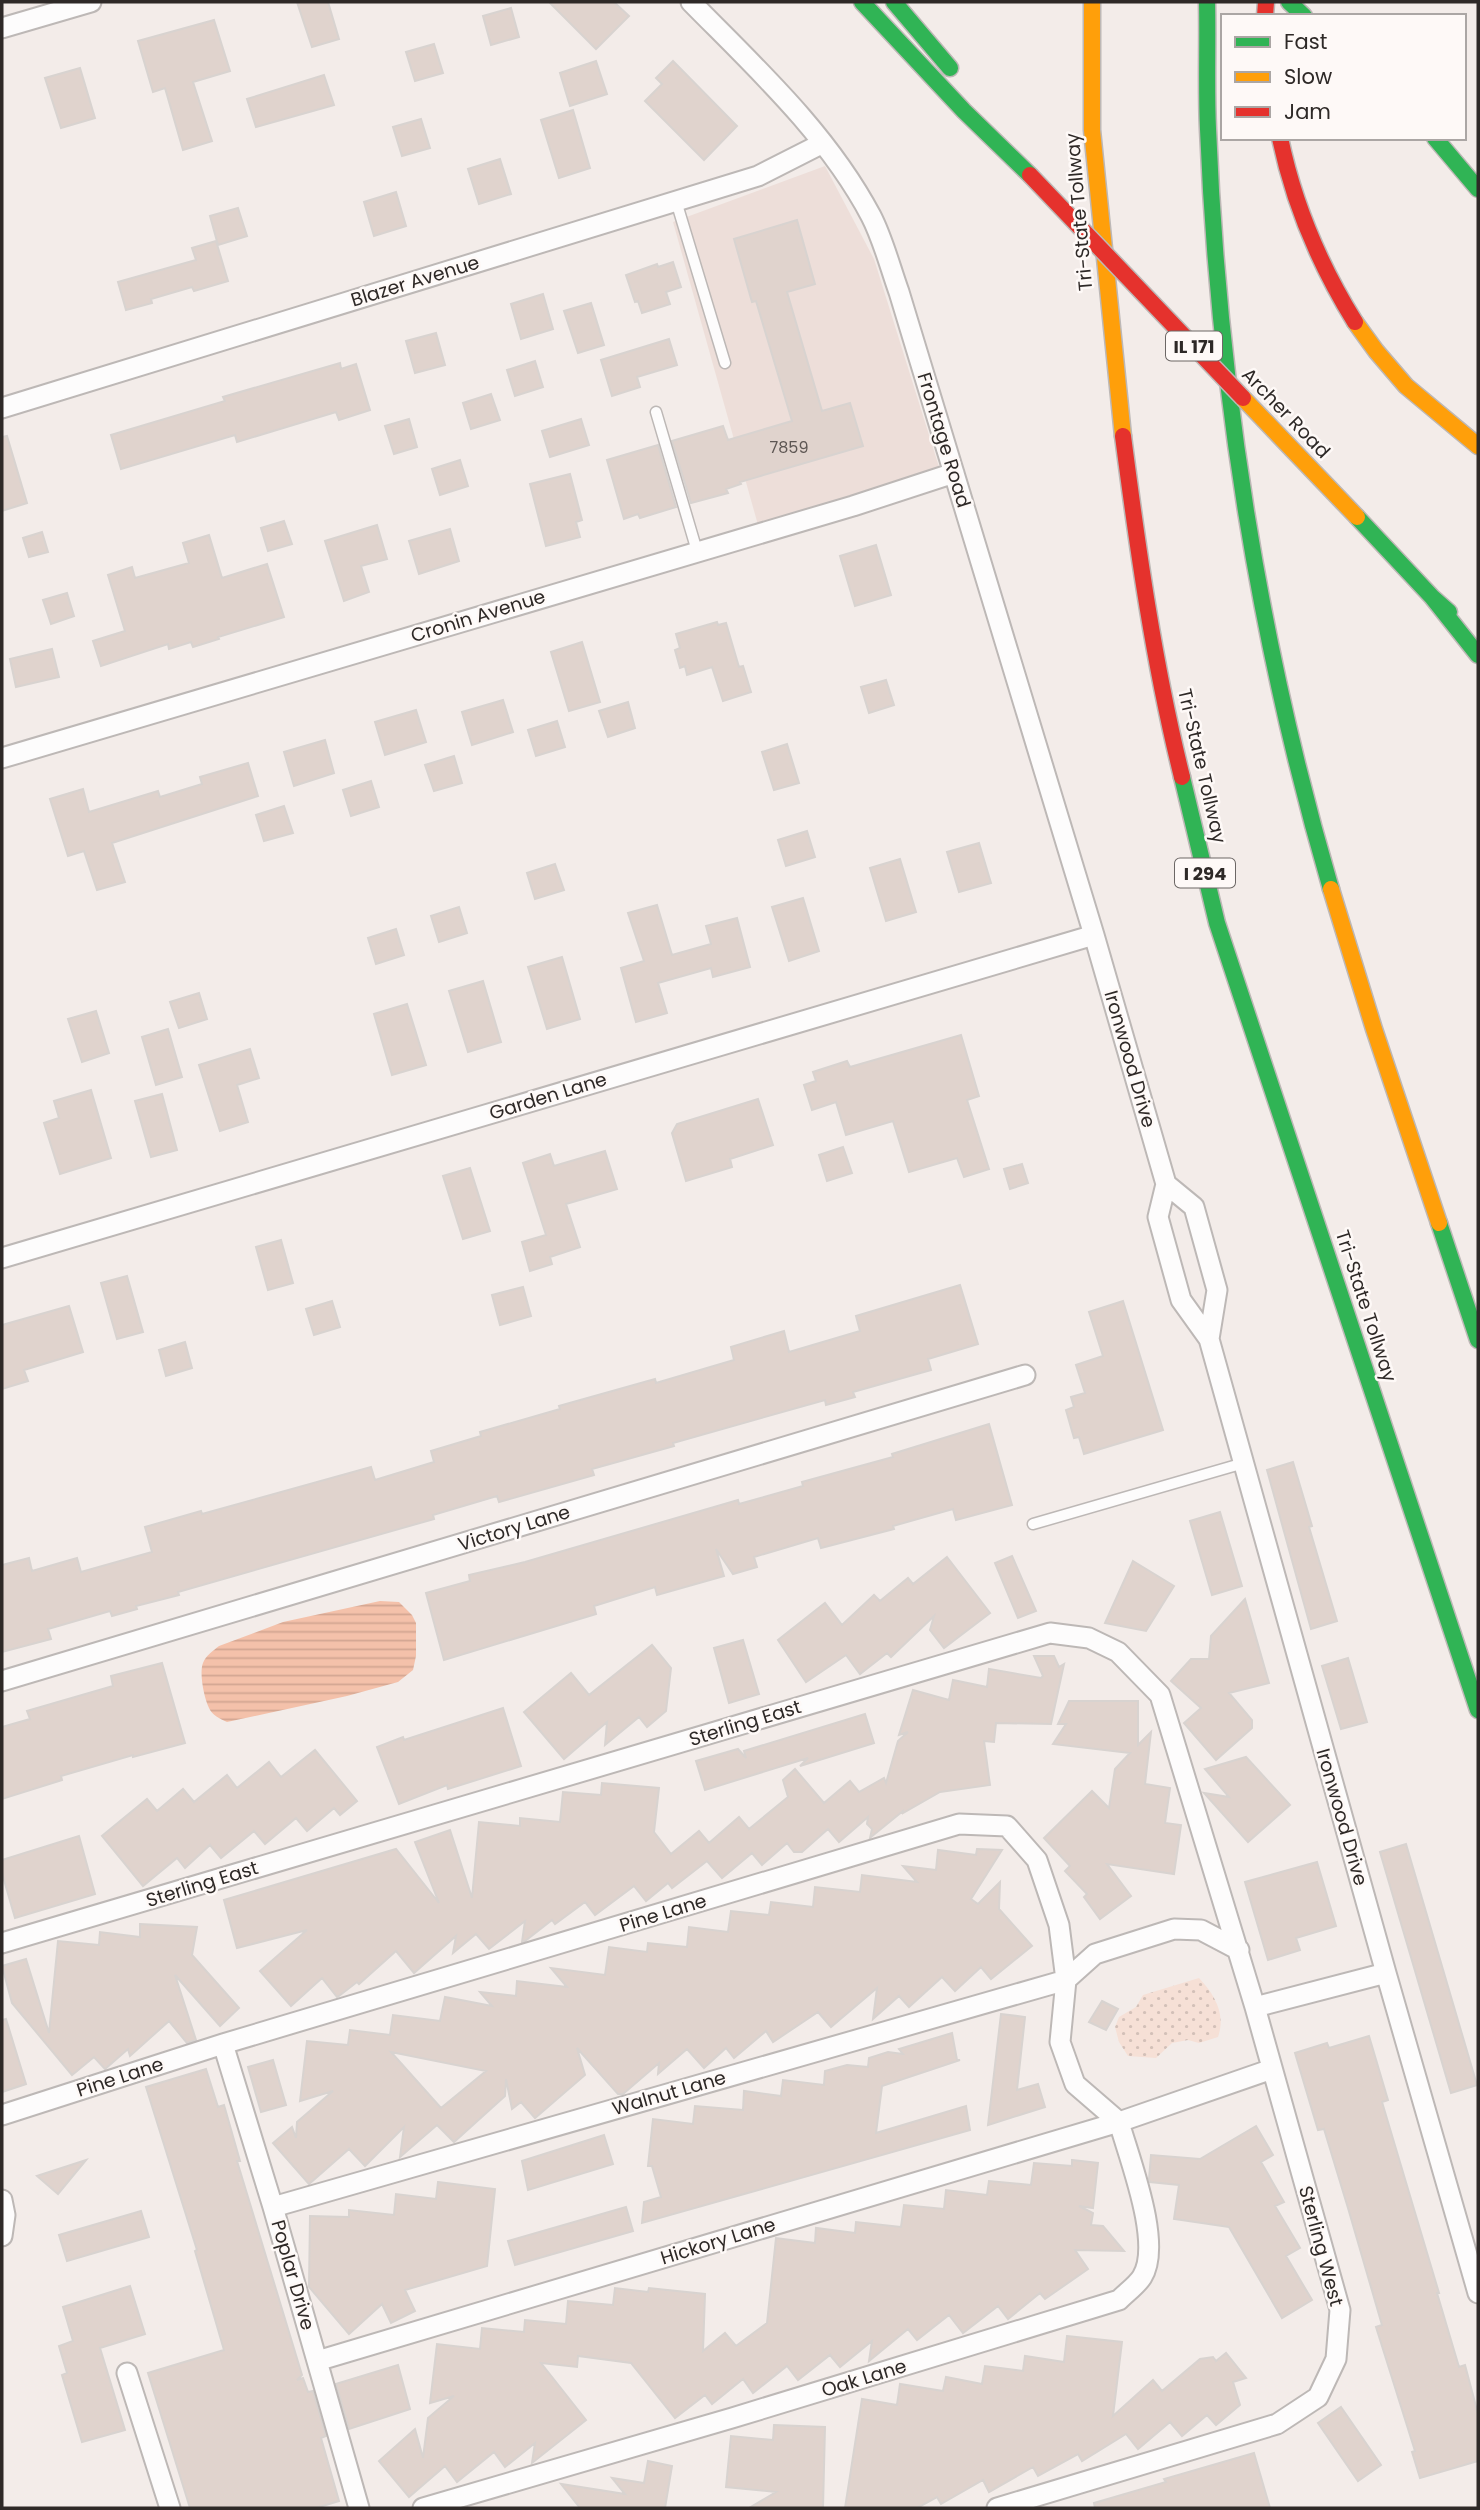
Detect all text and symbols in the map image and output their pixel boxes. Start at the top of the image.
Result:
legend [1221,14,1466,140]
text: Fast [1284,27,1327,56]
text: Slow [1284,62,1332,91]
text: Jam [1284,97,1331,126]
street label: Tri-State Tollway [1059,132,1099,292]
street label: Blazer Avenue [347,249,483,313]
road number: IL 171 [1166,332,1222,360]
street label: Archer Road [1236,362,1336,464]
street label: Frontage Road [911,369,977,511]
house number: 7859 [770,436,808,459]
street label: Cronin Avenue [407,583,549,649]
street label: Tri-State Tollway [1171,686,1233,846]
road number: I 294 [1175,858,1235,888]
street label: Ironwood Drive [1098,987,1162,1131]
street label: Garden Lane [486,1065,610,1127]
street label: Tri-State Tollway [1329,1227,1403,1386]
street label: Victory Lane [455,1498,573,1558]
street label: Sterling East [686,1693,804,1753]
street label: Ironwood Drive [1310,1745,1374,1889]
street label: Sterling East [143,1854,261,1914]
street label: Pine Lane [616,1887,710,1939]
street label: Pine Lane [73,2050,167,2104]
street label: Walnut Lane [609,2064,729,2122]
street label: Sterling West [1292,2183,1350,2309]
street label: Hickory Lane [657,2211,779,2271]
street label: Poplar Drive [264,2217,322,2333]
street label: Oak Lane [818,2352,910,2404]

